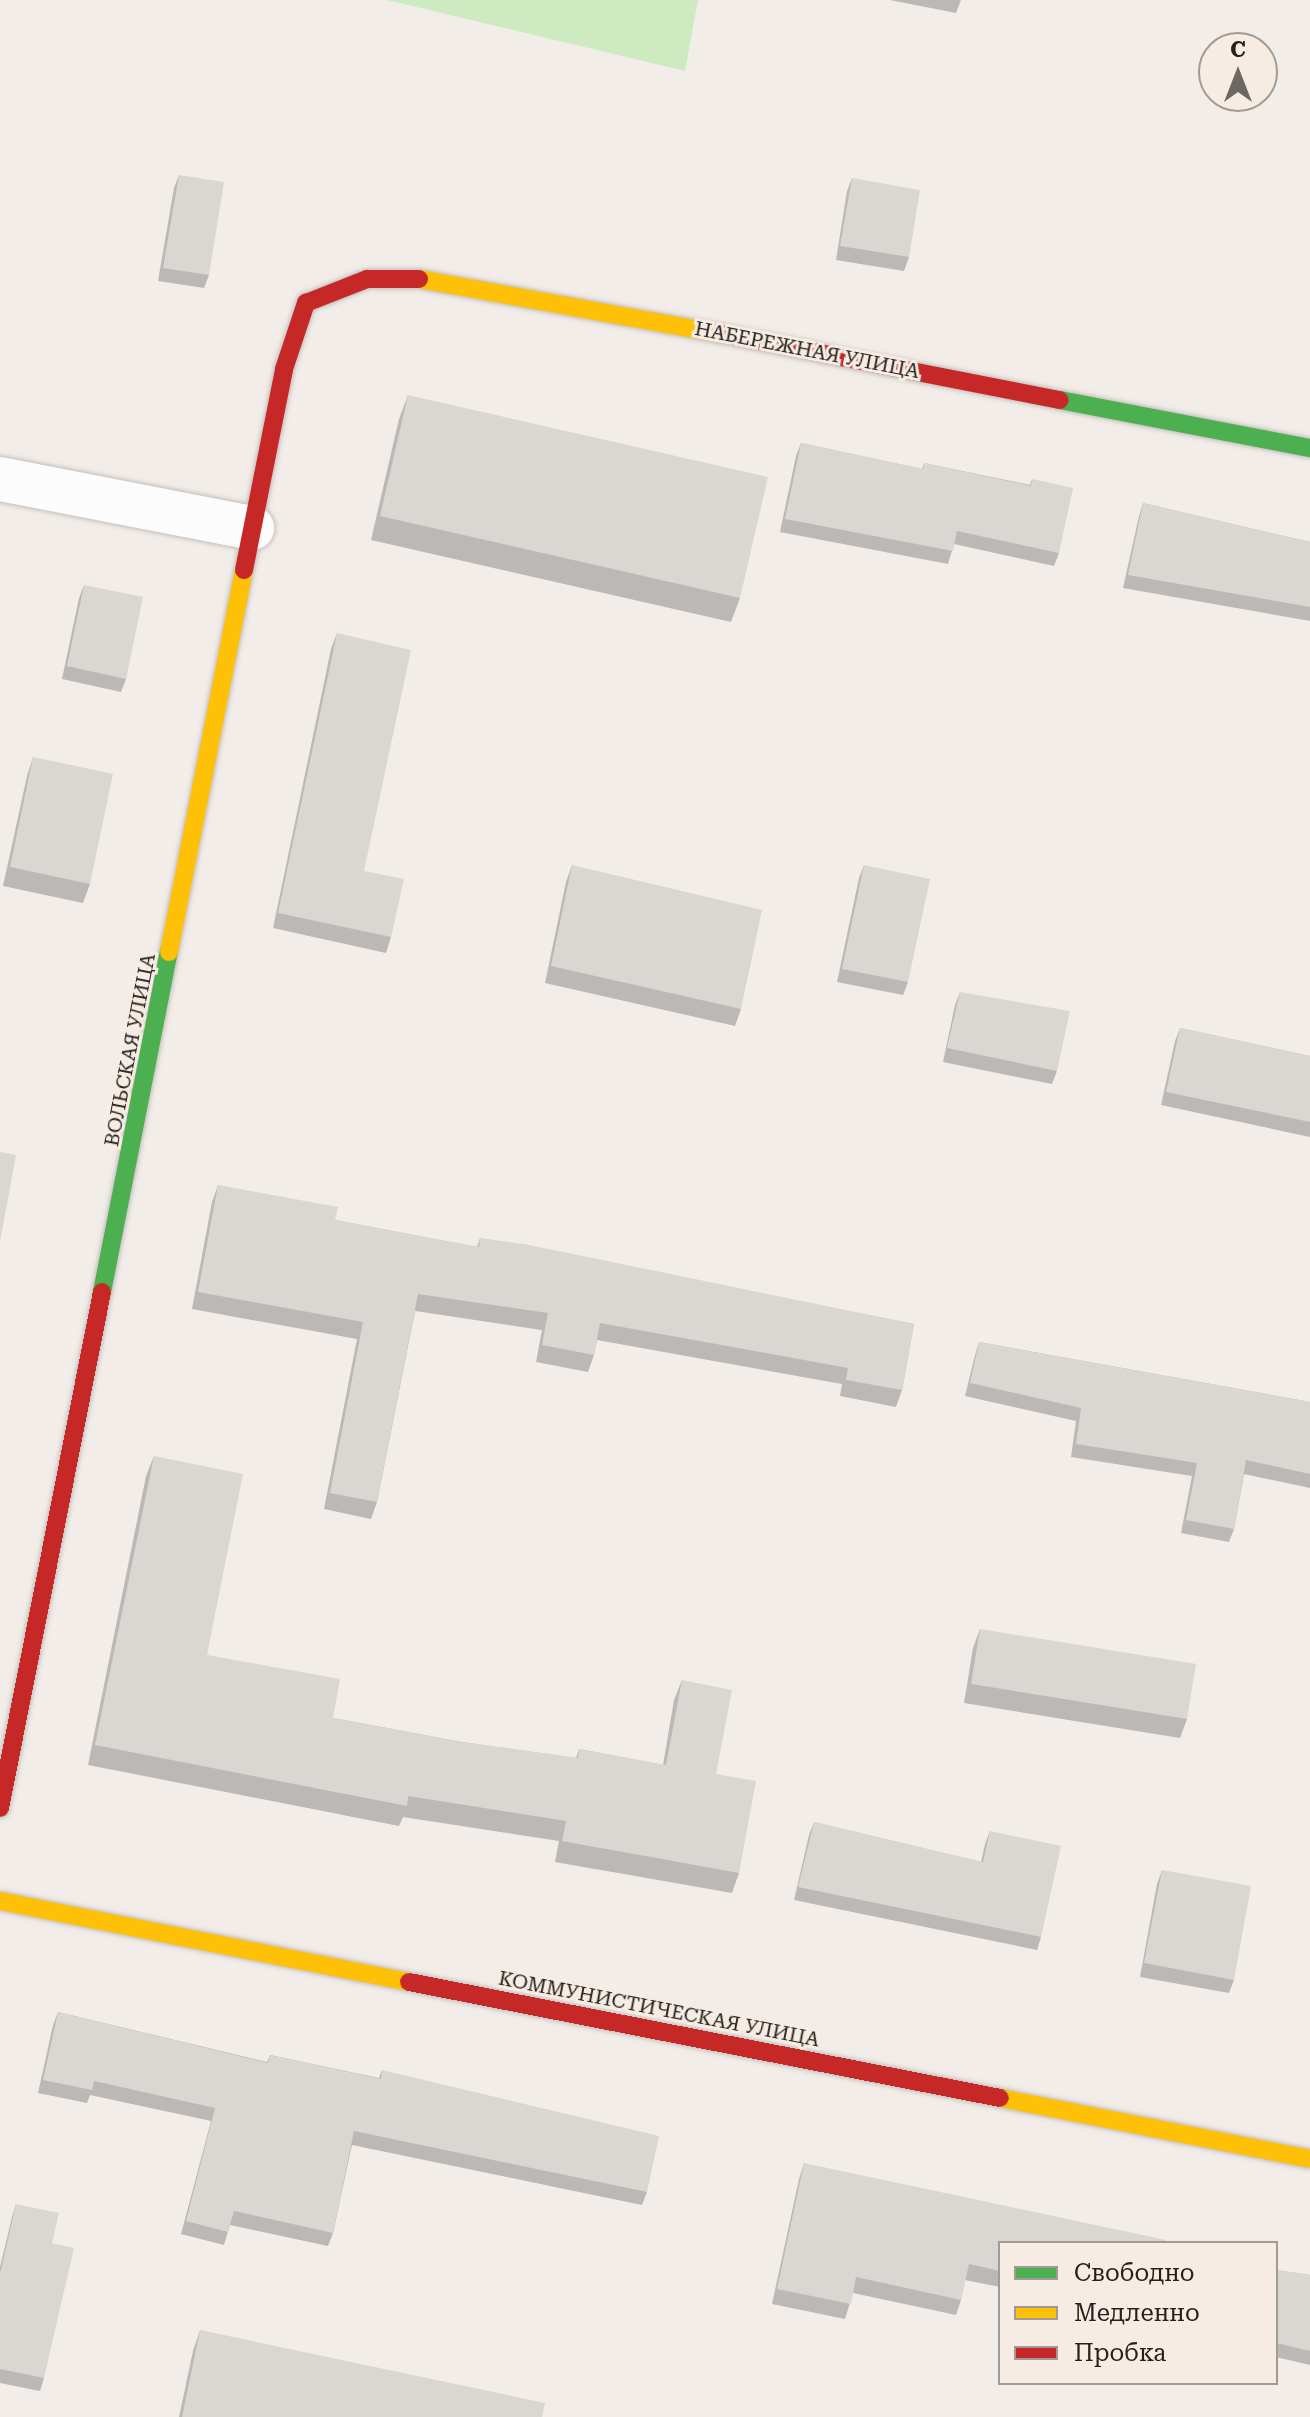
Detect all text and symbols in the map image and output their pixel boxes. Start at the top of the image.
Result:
north arrow [1198,32,1278,112]
text: С [1230,37,1246,62]
street label: НАБЕРЕЖНАЯ УЛИЦА [693,316,921,384]
street label: ВОЛЬСКАЯ УЛИЦА [100,952,160,1148]
street label: КОММУНИСТИЧЕСКАЯ УЛИЦА [496,1966,822,2052]
legend [998,2241,1278,2385]
text: Свободно [1074,2259,1195,2287]
text: Медленно [1074,2299,1200,2327]
text: Пробка [1074,2339,1166,2367]

